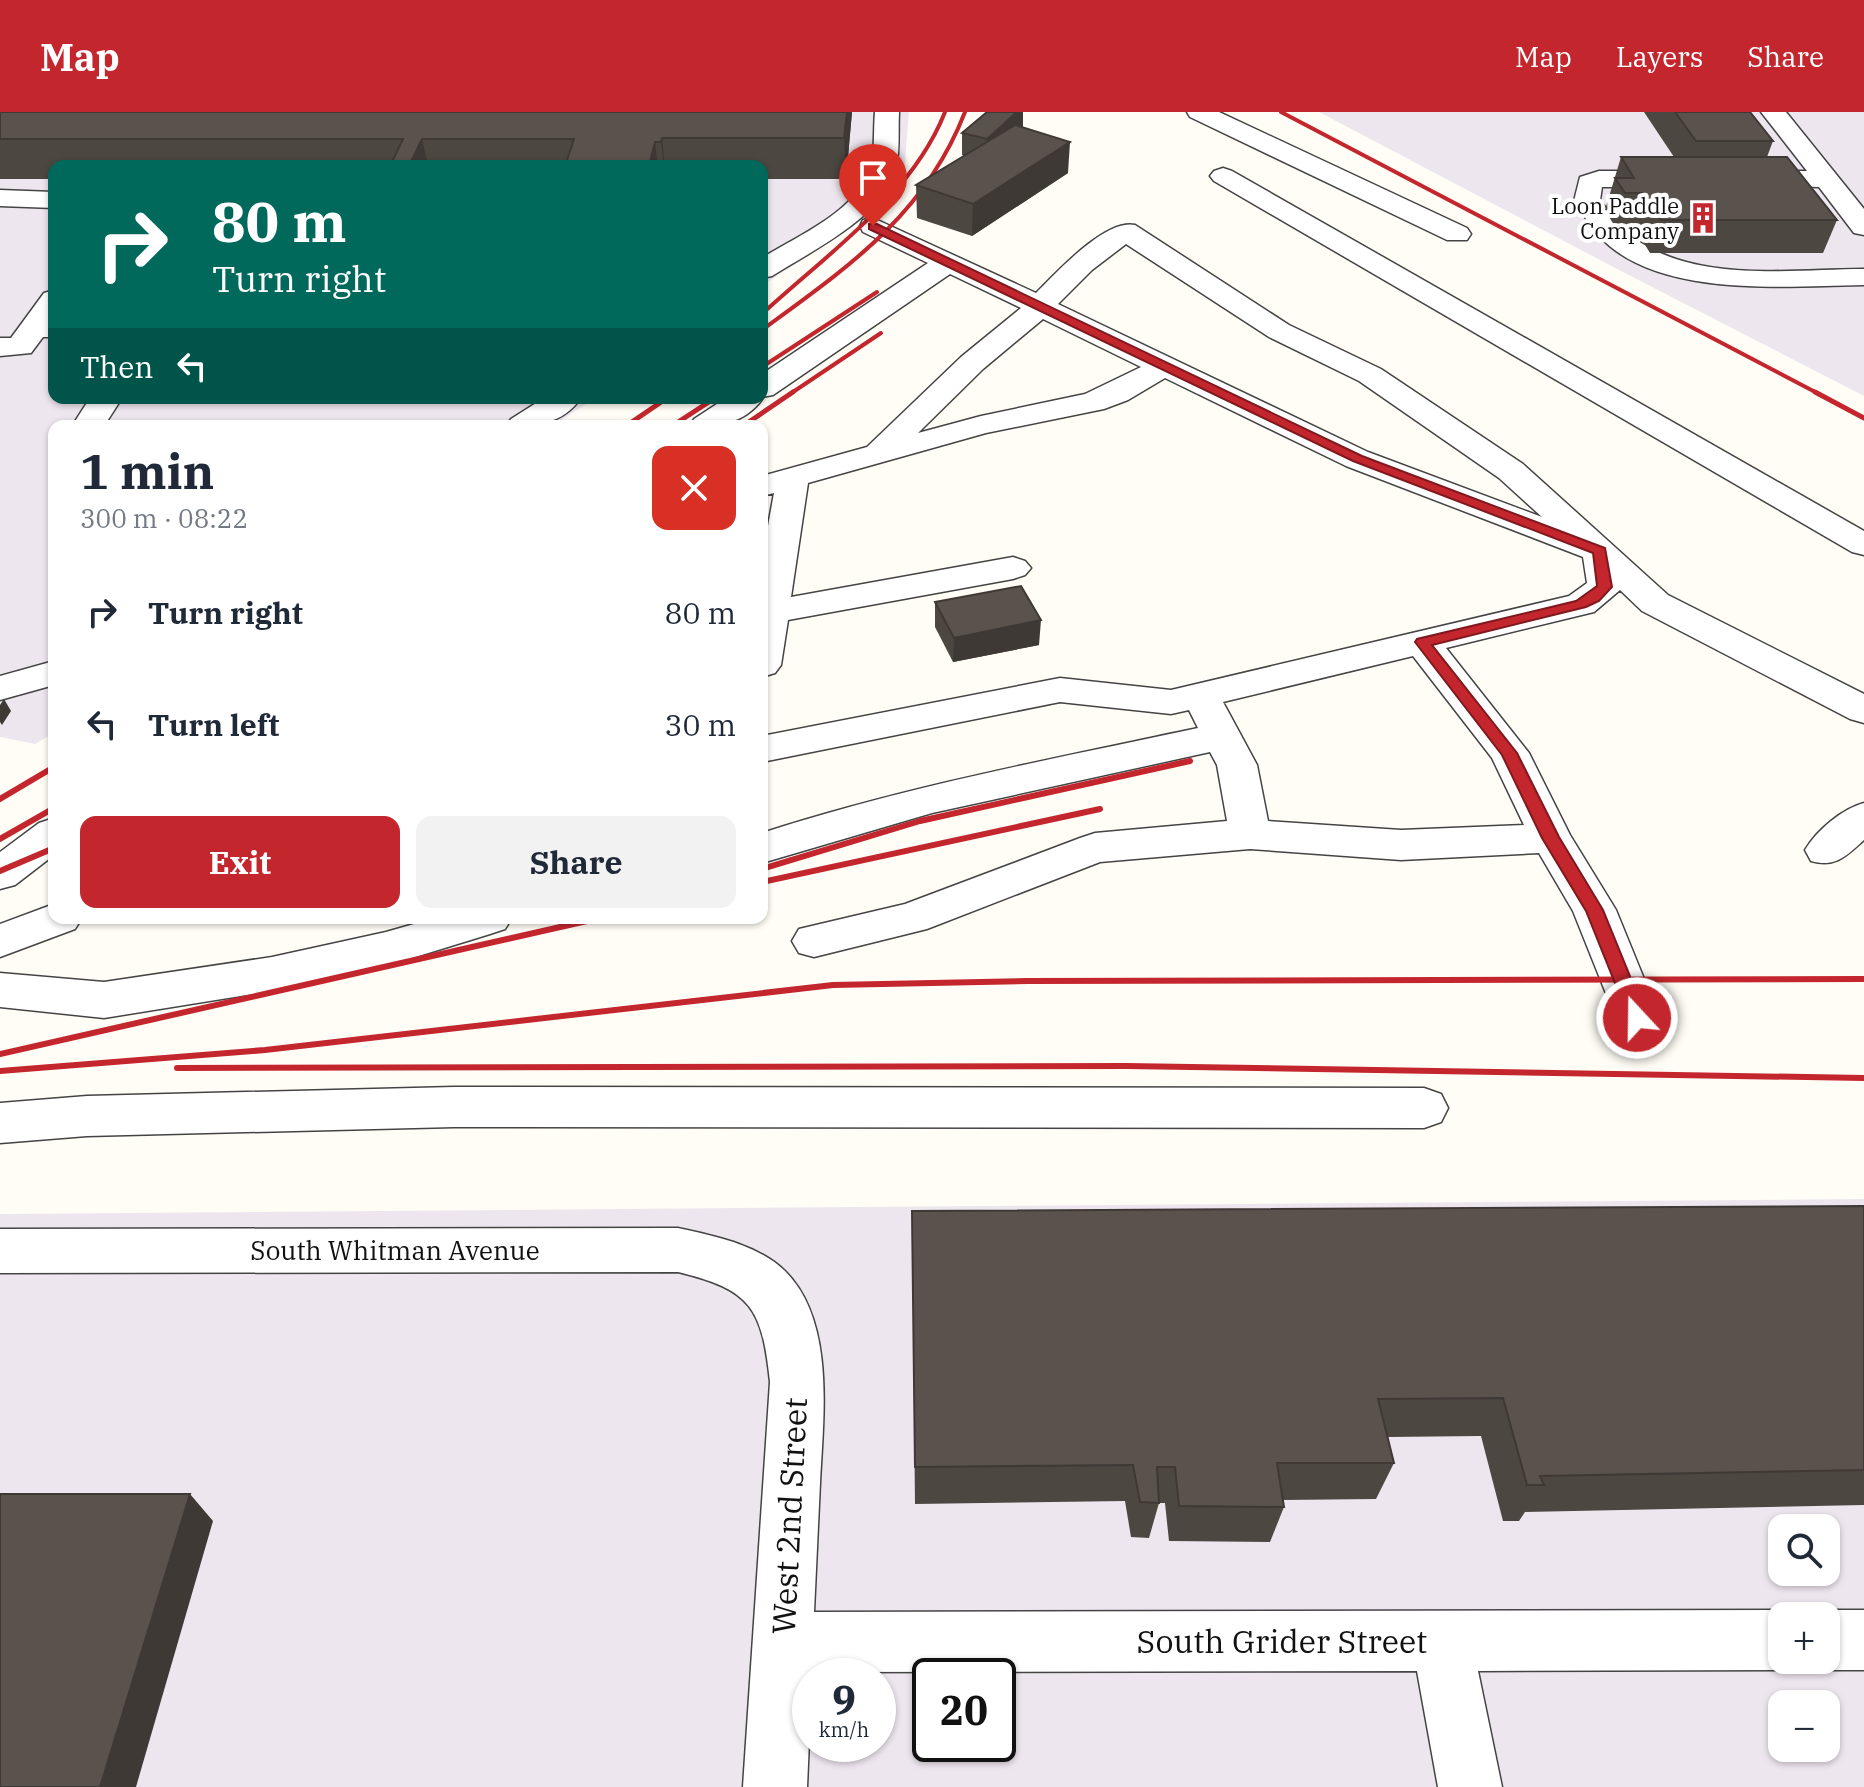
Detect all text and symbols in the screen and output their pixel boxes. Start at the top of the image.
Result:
text: Map [40,32,120,81]
text: Map [1515,38,1572,75]
text: Layers [1616,38,1703,75]
text: Share [1747,38,1824,75]
pin [839,144,907,226]
icon: arrive [851,156,895,200]
text: 80 m [212,185,347,257]
place label: Loon Paddle Company [1551,191,1679,245]
icon: right [80,192,184,296]
building icon: Loon Paddle Company [1686,201,1720,235]
text: Turn right [212,255,386,302]
icon: left [170,344,214,388]
text: Then [80,347,154,386]
text: 1 min [80,440,214,502]
button: close [652,446,736,530]
text: 300 m · 08:22 [80,501,248,535]
icon: right [80,590,124,634]
text: Turn right [148,593,303,632]
text: 80 m [664,593,736,632]
icon: left [80,702,124,746]
text: Turn left [148,705,280,744]
text: 30 m [664,705,736,744]
button: Exit [80,816,400,908]
button: Share [416,816,736,908]
position arrow [1595,976,1679,1060]
street label: South Whitman Avenue [250,1233,540,1267]
street label: West 2nd Street [762,1396,816,1636]
map controls [1768,1514,1840,1762]
button: search [1768,1514,1840,1586]
button: + [1768,1602,1840,1674]
street label: South Grider Street [1137,1620,1427,1662]
speed limit sign: 20 [912,1658,1016,1762]
text: 9 [832,1674,856,1726]
button: − [1768,1690,1840,1762]
text: km/h [819,1716,869,1743]

